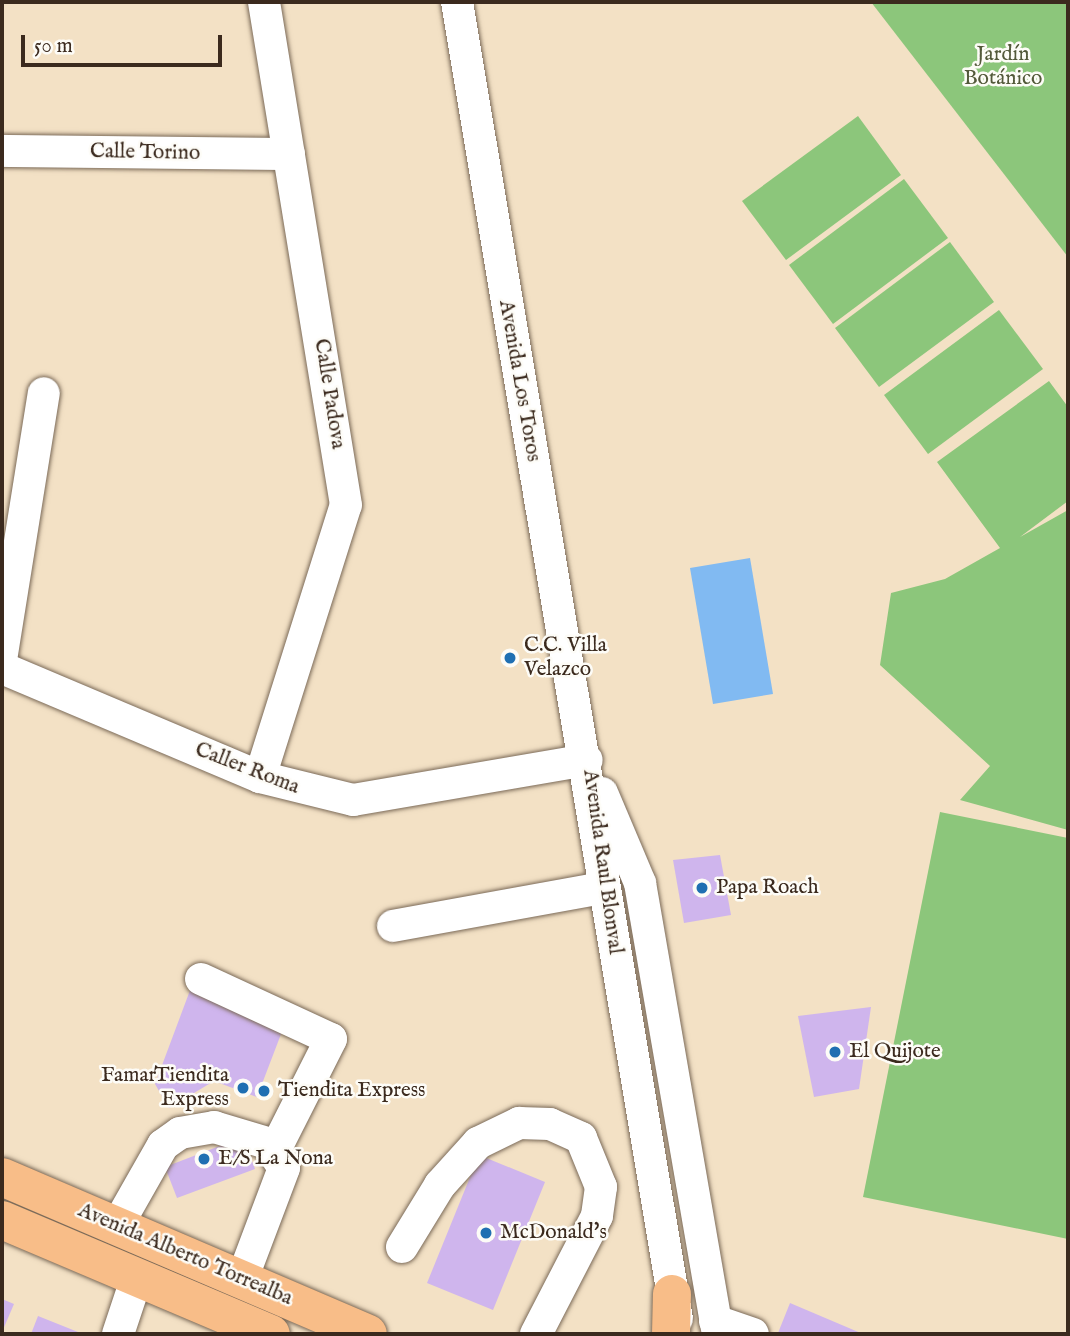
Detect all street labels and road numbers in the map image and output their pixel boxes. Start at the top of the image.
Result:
street label: Calle Torino [90,139,200,167]
street label: Avenida Los Toros [492,298,546,464]
street label: Calle Padova [308,337,350,451]
street label: Caller Roma [191,738,303,800]
street label: Avenida Raul Blonval [577,768,627,956]
street label: Avenida Alberto Torrealba [74,1198,296,1312]

